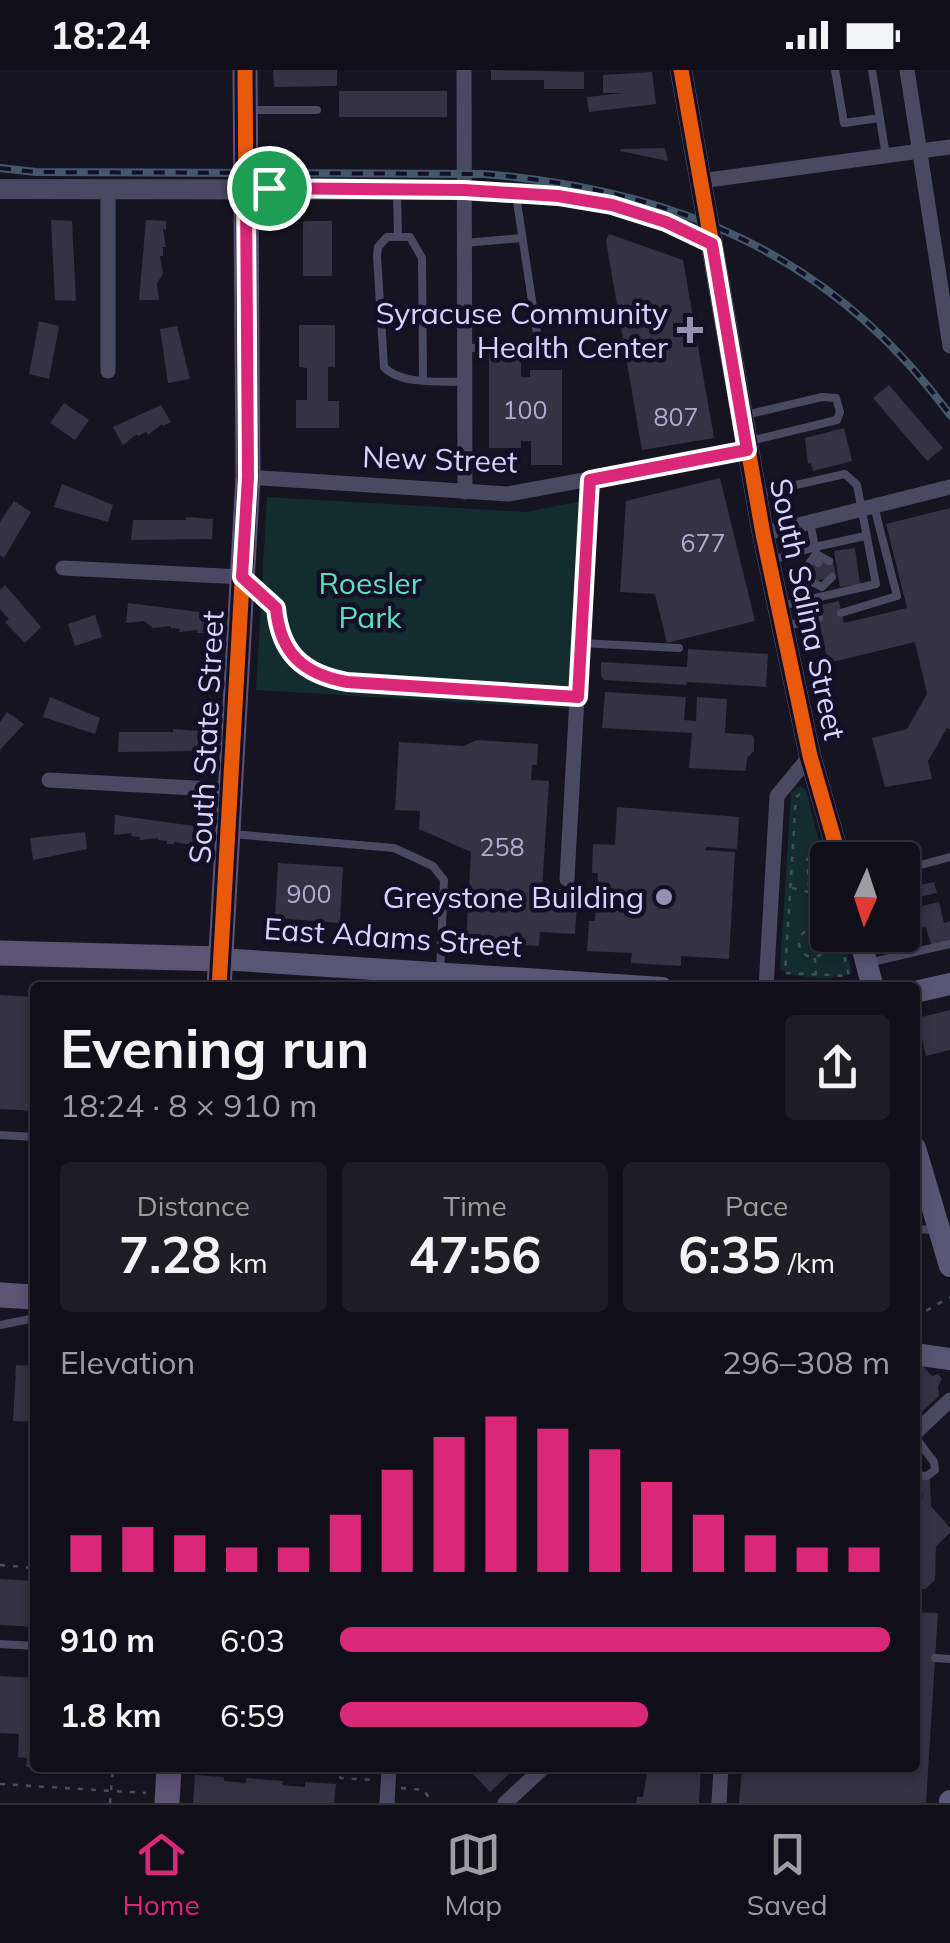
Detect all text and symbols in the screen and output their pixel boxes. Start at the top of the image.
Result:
text: 18:24 [50,11,151,59]
pin [227,146,312,231]
icon: arrive [242,161,297,216]
place label: Syracuse Community Health Center [376,294,668,366]
marker: Syracuse Community Health Center [677,317,703,343]
house number: 100 [502,394,548,425]
house number: 807 [653,401,699,432]
street label: New Street [362,437,518,481]
street label: South Salina Street [762,475,854,743]
house number: 677 [680,527,726,558]
park label: Roesler Park [318,564,422,636]
street label: South State Street [180,609,232,865]
house number: 258 [479,831,525,862]
north arrow [810,842,920,952]
map controls [810,842,920,952]
house number: 900 [286,878,332,909]
place label: Greystone Building [383,878,644,916]
marker: Greystone Building [653,886,675,908]
street label: East Adams Street [263,909,523,965]
text: Evening run [60,1013,369,1082]
button: share [785,1015,890,1120]
text: 18:24 · 8 × 910 m [60,1085,317,1125]
text: Distance [137,1188,250,1223]
text: Time [443,1188,507,1223]
text: Pace [725,1188,788,1223]
text: 7.28 [119,1223,221,1286]
text: 47:56 [409,1223,541,1286]
text: 6:35 [678,1223,781,1286]
text: km [221,1245,268,1280]
text: /km [781,1245,835,1280]
text: Elevation [60,1342,195,1382]
text: 296–308 m [722,1342,890,1382]
text: 910 m [60,1620,155,1660]
text: 6:03 [220,1620,285,1660]
text: 1.8 km [60,1695,162,1735]
text: 6:59 [220,1695,285,1735]
tab: Home [122,1827,200,1922]
tab: Map [444,1827,502,1922]
tab: Saved [747,1827,828,1922]

